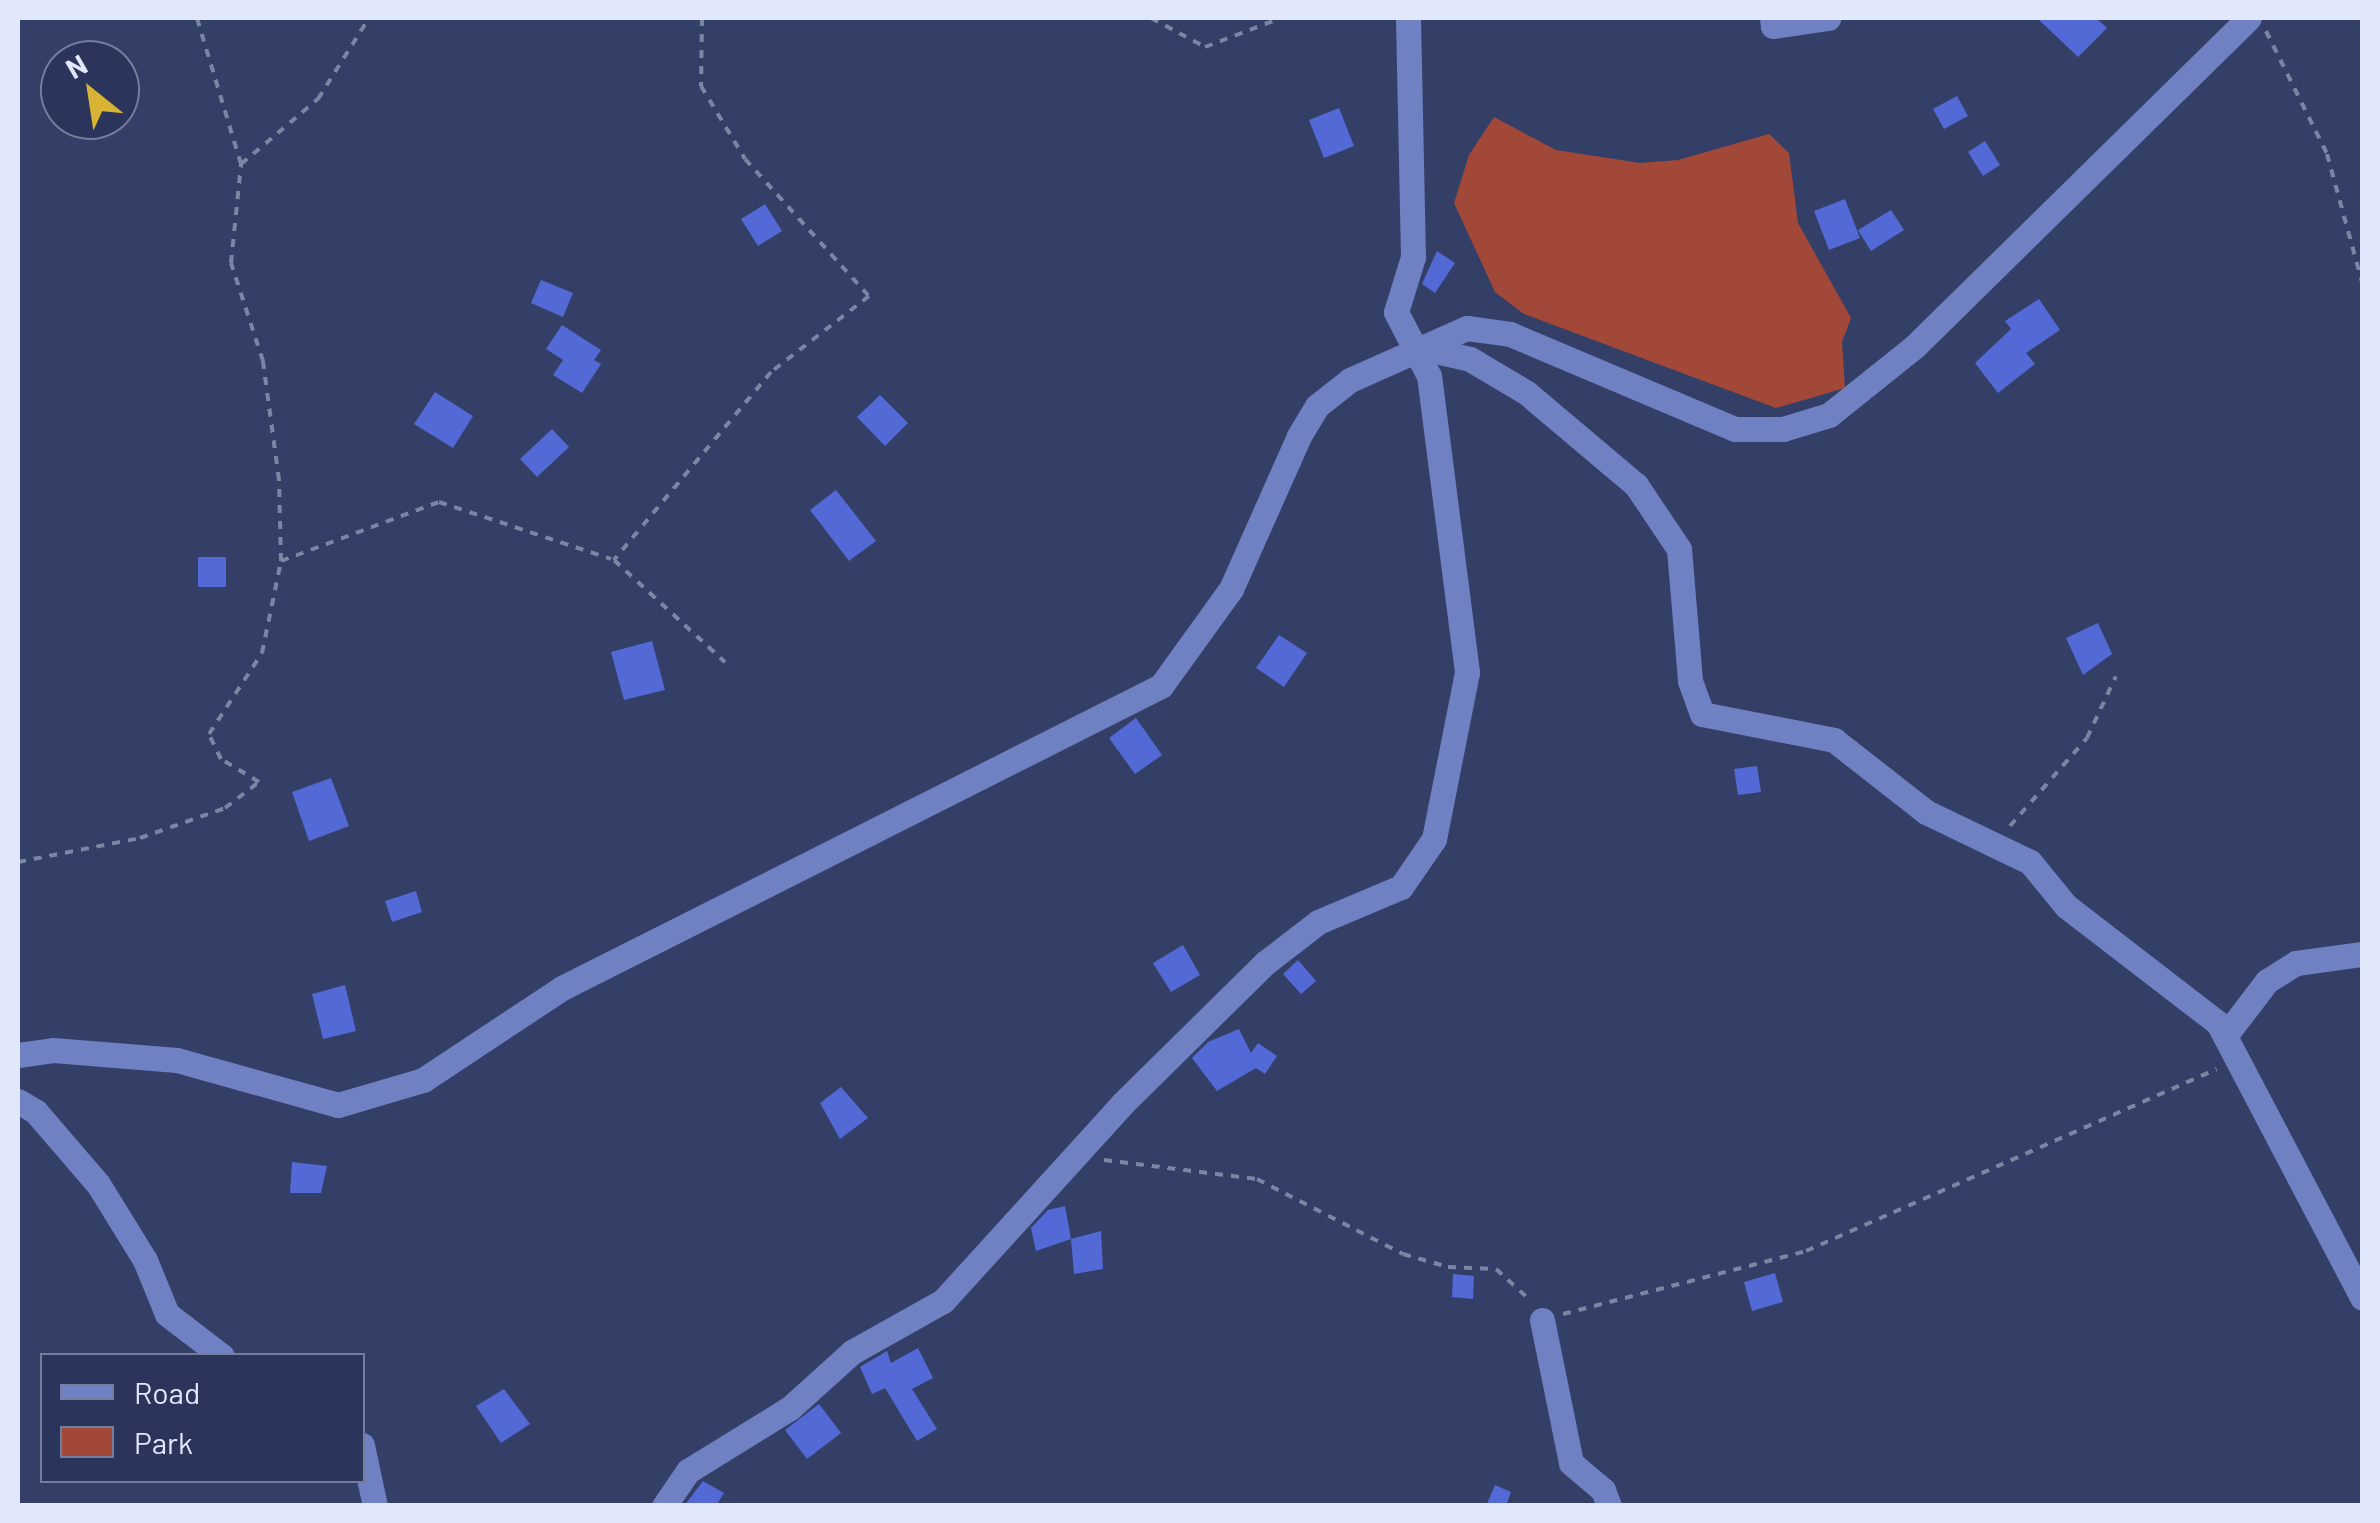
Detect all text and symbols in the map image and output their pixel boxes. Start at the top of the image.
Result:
north arrow [40,40,140,140]
text: N [59,46,93,85]
legend [40,1353,365,1483]
text: Road [134,1374,200,1410]
text: Park [134,1424,193,1460]

